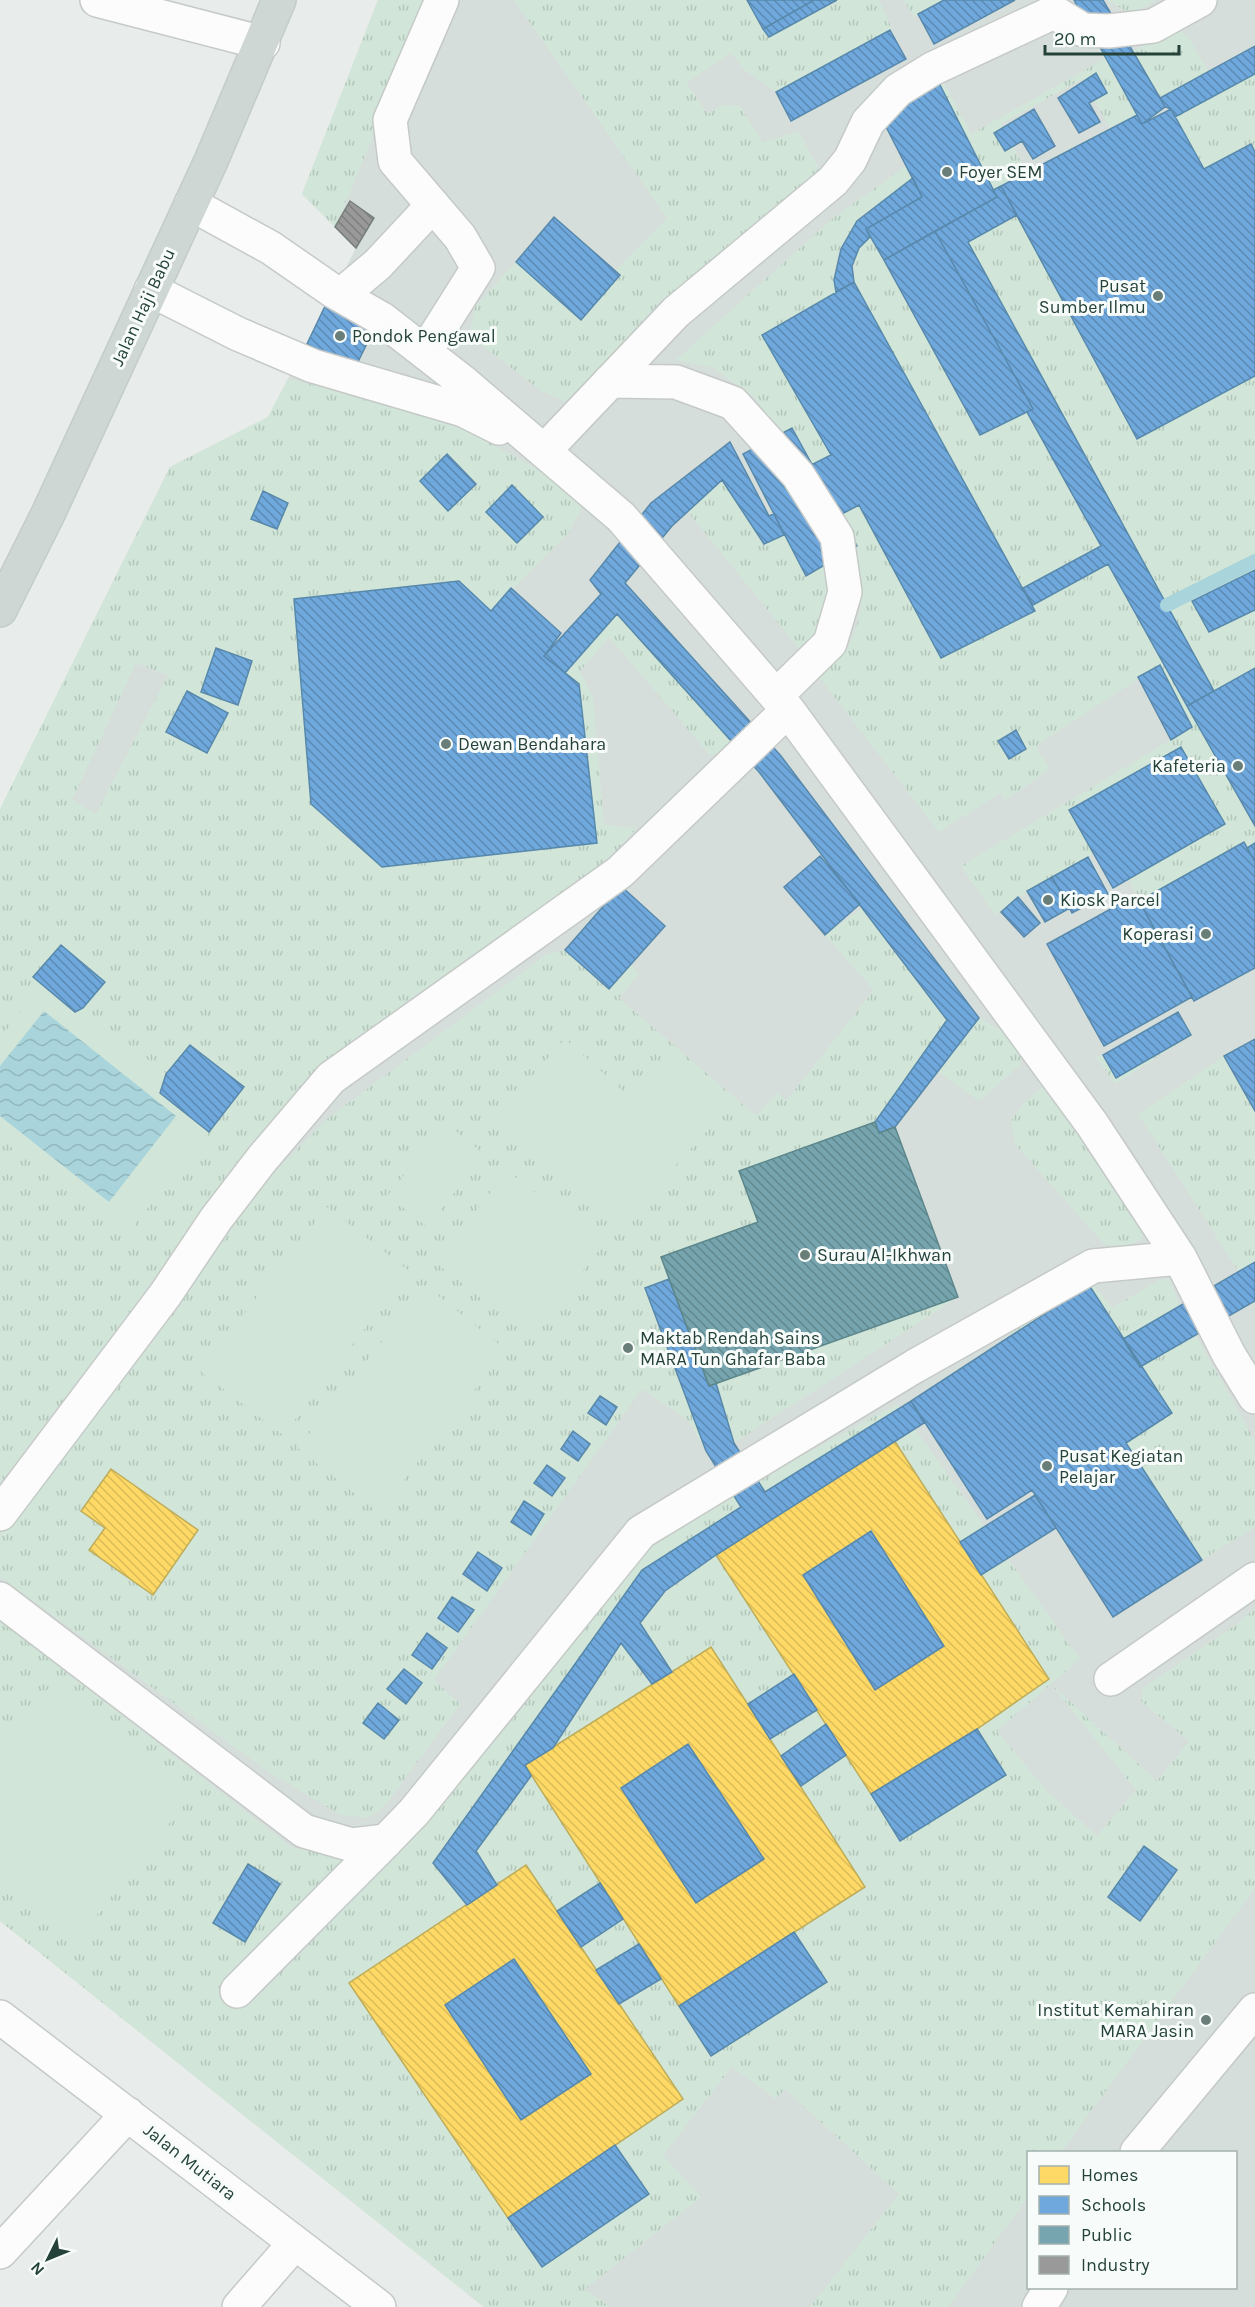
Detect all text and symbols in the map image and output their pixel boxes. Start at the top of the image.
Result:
scale bar [1045,18,1178,56]
text: 20 m [1054,28,1096,50]
place label: Foyer SEM [959,161,1042,183]
marker: Foyer SEM [940,165,954,179]
street label: Jalan Haji Babu [106,245,180,369]
place label: Pusat Sumber Ilmu [1039,275,1146,318]
marker: Pusat Sumber Ilmu [1151,289,1165,303]
place label: Pondok Pengawal [352,325,496,347]
marker: Pondok Pengawal [333,329,347,343]
place label: Dewan Bendahara [458,733,606,755]
marker: Dewan Bendahara [439,737,453,751]
place label: Kafeteria [1152,755,1226,777]
marker: Kafeteria [1231,759,1245,773]
place label: Kiosk Parcel [1060,889,1160,911]
marker: Kiosk Parcel [1041,893,1055,907]
place label: Koperasi [1122,923,1194,945]
marker: Koperasi [1199,927,1213,941]
place label: Surau Al-Ikhwan [817,1244,952,1266]
marker: Surau Al-Ikhwan [798,1248,812,1262]
place label: Maktab Rendah Sains MARA Tun Ghafar Baba [640,1327,826,1370]
marker: Maktab Rendah Sains MARA Tun Ghafar Baba [621,1341,635,1355]
place label: Pusat Kegiatan Pelajar [1059,1445,1183,1488]
marker: Pusat Kegiatan Pelajar [1040,1459,1054,1473]
place label: Institut Kemahiran MARA Jasin [1037,1999,1194,2042]
marker: Institut Kemahiran MARA Jasin [1199,2013,1213,2027]
street label: Jalan Mutiara [139,2119,241,2205]
legend [1027,2151,1237,2289]
text: Homes [1081,2164,1138,2186]
text: Schools [1081,2194,1146,2216]
text: Public [1081,2224,1132,2246]
north arrow [18,2229,78,2289]
text: Industry [1081,2254,1150,2276]
text: N [27,2258,48,2280]

